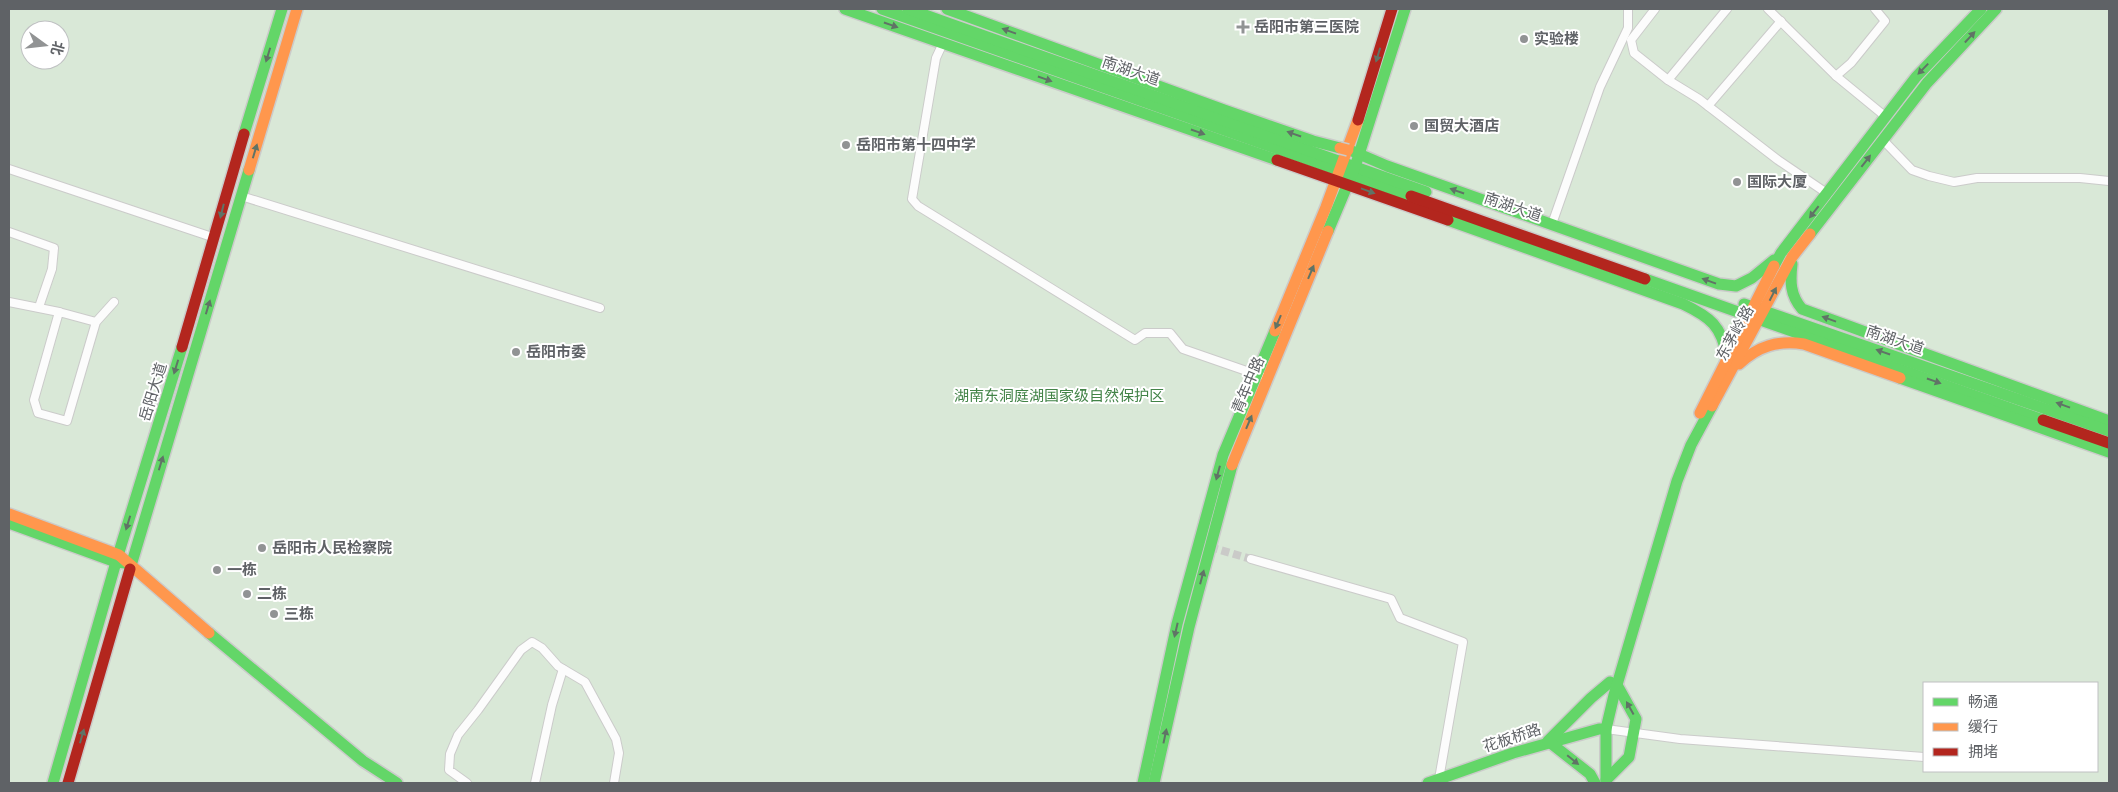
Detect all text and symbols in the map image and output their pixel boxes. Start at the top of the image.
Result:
place label: 岳阳市第三医院 [1254,16,1359,37]
north arrow [20,20,70,70]
marker: 岳阳市第三医院 [1236,20,1250,34]
one-way arrow [884,22,899,29]
one-way arrow [1001,27,1016,35]
place label: 实验楼 [1534,28,1579,49]
one-way arrow [1964,31,1976,43]
marker: 实验楼 [1518,33,1530,45]
text: 北 [47,39,68,57]
one-way arrow [263,48,271,63]
one-way arrow [1373,48,1381,63]
street label: 南湖大道 [1099,51,1163,90]
one-way arrow [1917,63,1929,75]
one-way arrow [1037,76,1052,83]
place label: 国贸大酒店 [1424,115,1499,136]
marker: 国贸大酒店 [1408,120,1420,132]
one-way arrow [1191,128,1206,136]
one-way arrow [1286,130,1301,137]
place label: 岳阳市第十四中学 [856,134,976,155]
marker: 岳阳市第十四中学 [840,139,852,151]
one-way arrow [251,144,259,159]
one-way arrow [1860,155,1871,168]
place label: 国际大厦 [1747,171,1807,192]
marker: 国际大厦 [1731,176,1743,188]
one-way arrow [1449,186,1464,194]
one-way arrow [1361,187,1376,195]
street label: 南湖大道 [1481,187,1545,226]
one-way arrow [218,204,226,219]
one-way arrow [1808,205,1819,218]
one-way arrow [1308,265,1316,279]
one-way arrow [1701,276,1716,284]
one-way arrow [1769,287,1777,301]
one-way arrow [204,299,212,314]
street label: 东茅岭路 [1711,301,1758,364]
one-way arrow [1274,315,1282,329]
one-way arrow [1821,315,1836,322]
street label: 南湖大道 [1863,320,1927,359]
place label: 岳阳市委 [526,341,586,362]
marker: 岳阳市委 [510,346,522,358]
one-way arrow [1875,348,1890,356]
street label: 青年中路 [1226,353,1269,417]
street label: 岳阳大道 [134,360,171,424]
one-way arrow [172,360,179,375]
one-way arrow [1927,377,1942,385]
park label: 湖南东洞庭湖国家级自然保护区 [954,385,1164,406]
one-way arrow [2056,401,2071,408]
one-way arrow [1245,415,1253,429]
one-way arrow [158,455,166,470]
one-way arrow [1214,465,1222,480]
one-way arrow [124,515,132,530]
place label: 岳阳市人民检察院 [272,537,392,558]
marker: 岳阳市人民检察院 [256,542,268,554]
place label: 一栋 [227,559,257,580]
marker: 一栋 [211,564,223,576]
one-way arrow [1198,570,1206,585]
place label: 二栋 [257,583,287,604]
marker: 二栋 [241,588,253,600]
place label: 三栋 [284,603,314,624]
marker: 三栋 [268,608,280,620]
one-way arrow [1172,622,1180,637]
legend [1923,682,2098,772]
text: 畅通 [1968,691,1998,712]
one-way arrow [1626,701,1634,715]
text: 缓行 [1968,716,1998,737]
street label: 花板桥路 [1480,718,1544,757]
one-way arrow [1161,728,1169,743]
one-way arrow [78,729,86,744]
text: 拥堵 [1968,741,1998,762]
one-way arrow [1567,755,1580,766]

